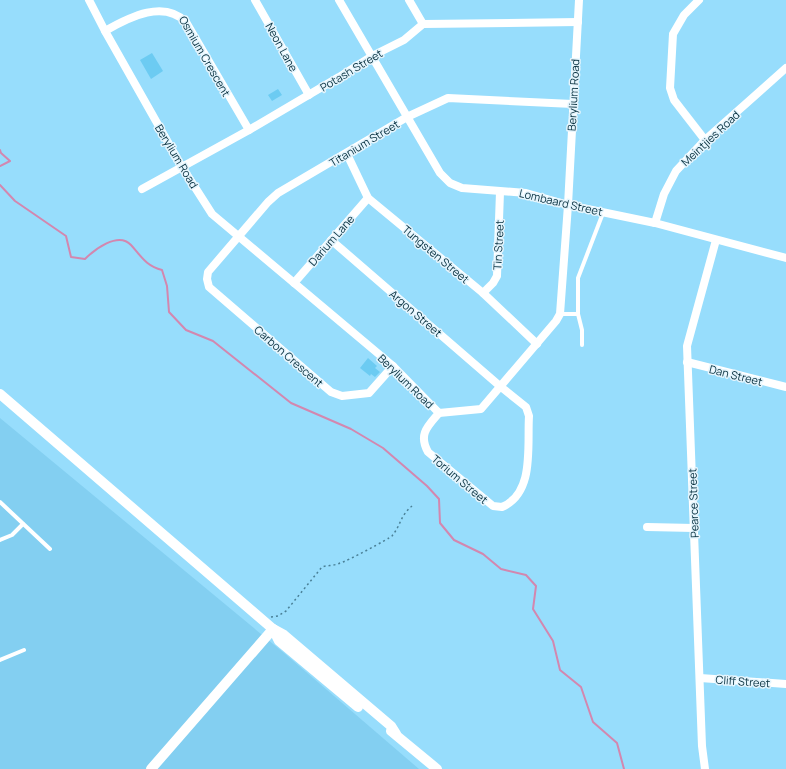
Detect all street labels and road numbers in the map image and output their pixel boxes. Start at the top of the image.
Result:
street label: Osmium Crescent [176,13,234,99]
street label: Neon Lane [262,20,302,75]
street label: Potash Street [317,45,385,95]
street label: Berylium Road [564,59,582,131]
street label: Meintjies Road [677,107,743,169]
street label: Titanium Street [326,116,402,170]
street label: Berylium Road [152,121,202,191]
street label: Lombaard Street [518,185,604,219]
street label: Darium Lane [305,211,358,269]
street label: Tin Street [489,220,507,270]
street label: Tungsten Street [399,222,473,286]
street label: Argon Street [387,286,445,340]
street label: Carbon Crescent [251,322,327,390]
street label: Berylium Road [375,351,437,411]
street label: Dan Street [708,361,764,389]
street label: Torium Street [429,451,491,507]
street label: Pearce Street [684,468,702,538]
street label: Cliff Street [715,672,771,690]

